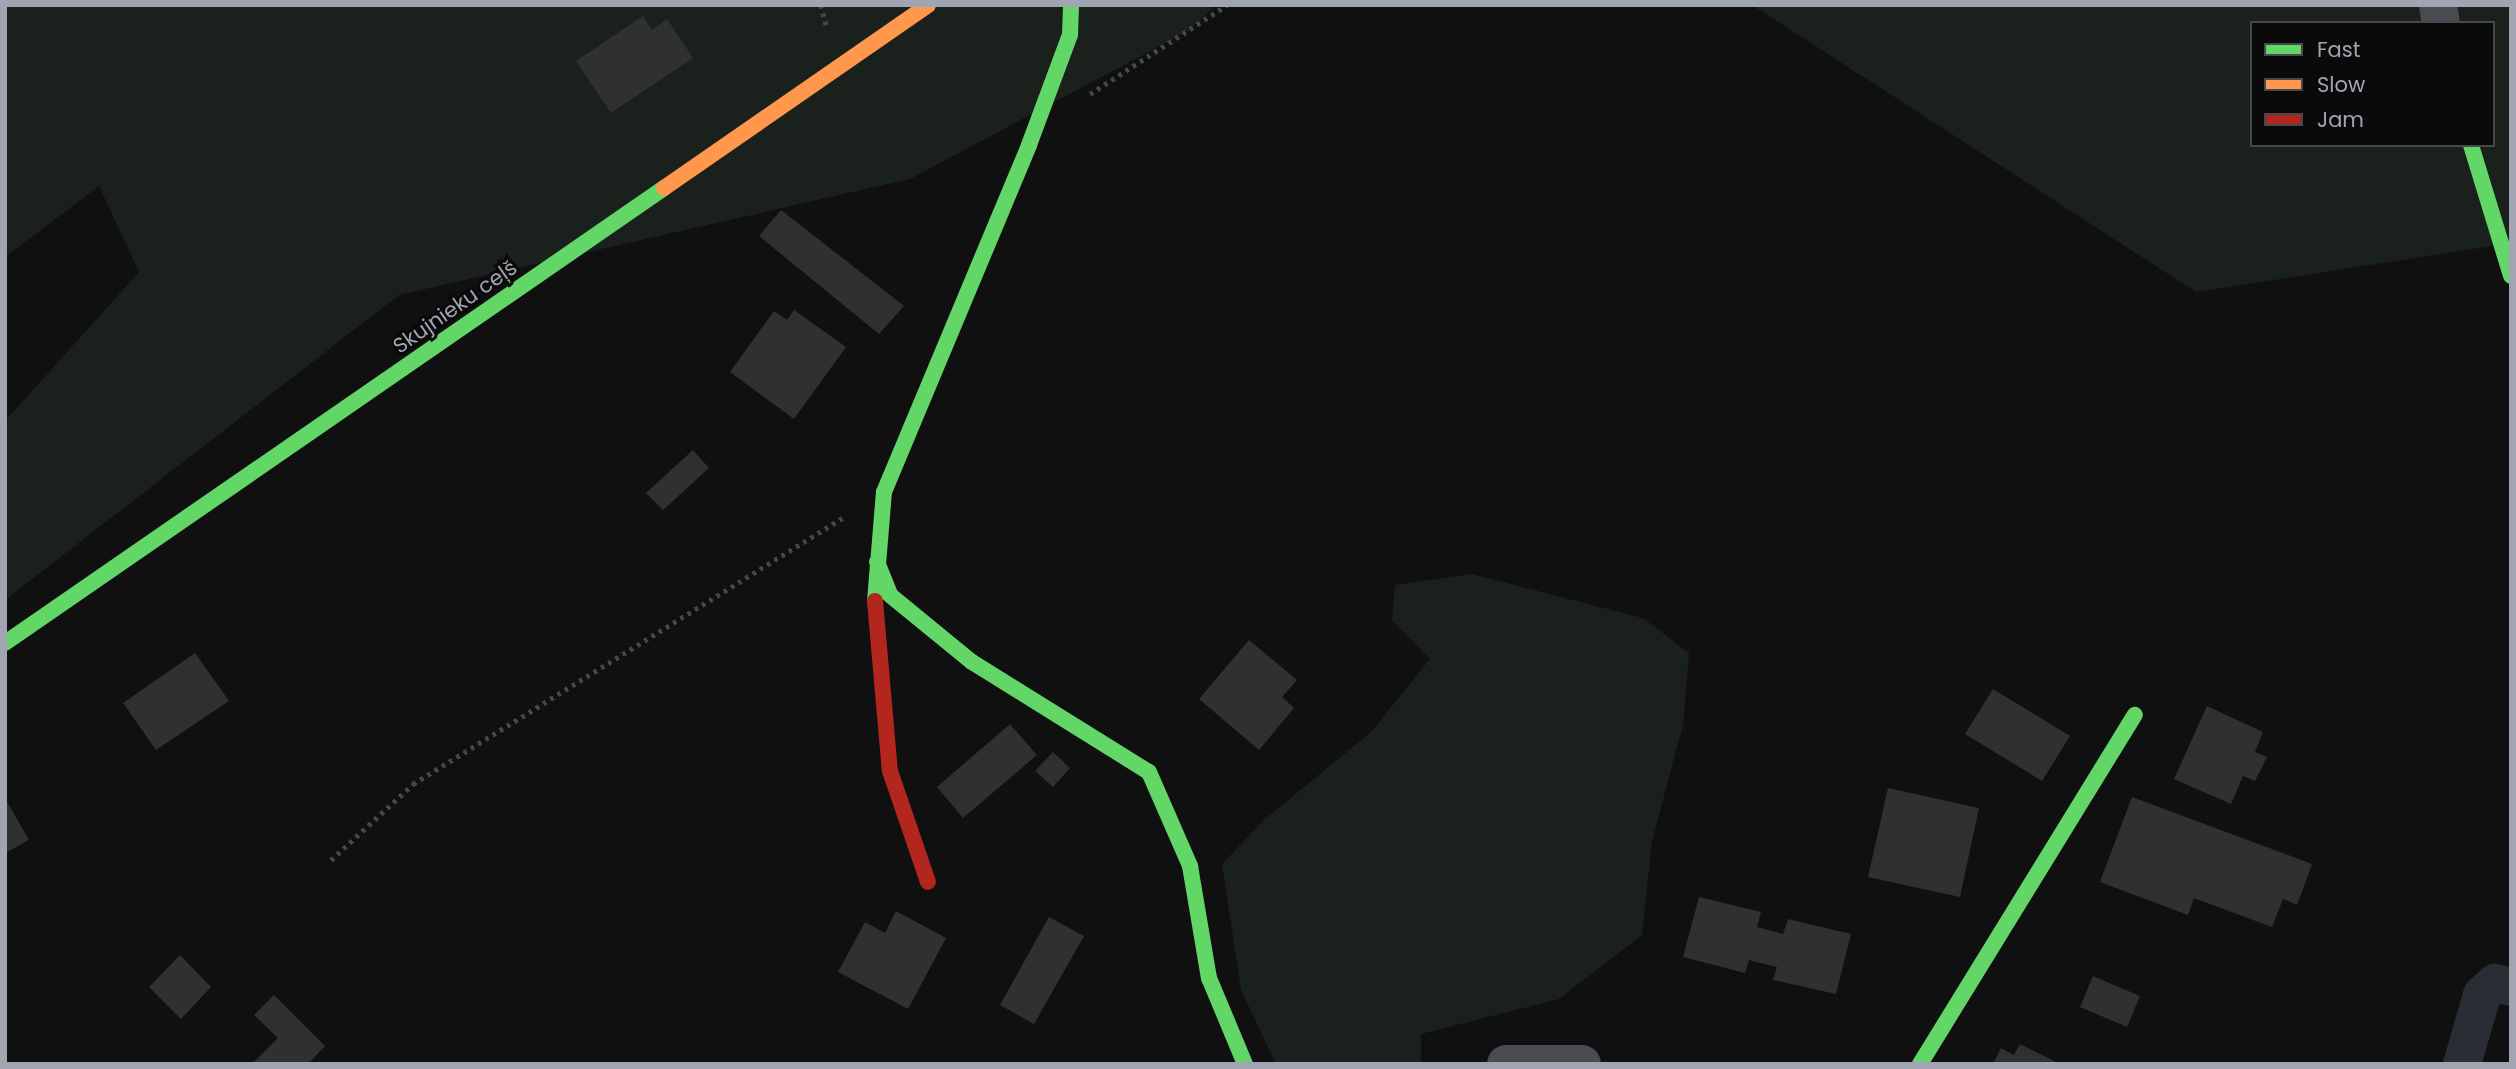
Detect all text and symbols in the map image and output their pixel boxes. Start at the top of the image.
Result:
legend [2250,21,2495,147]
text: Fast [2317,35,2360,64]
text: Slow [2317,70,2365,99]
text: Jam [2317,105,2364,134]
street label: Skujnieku ceļš [388,255,522,359]

